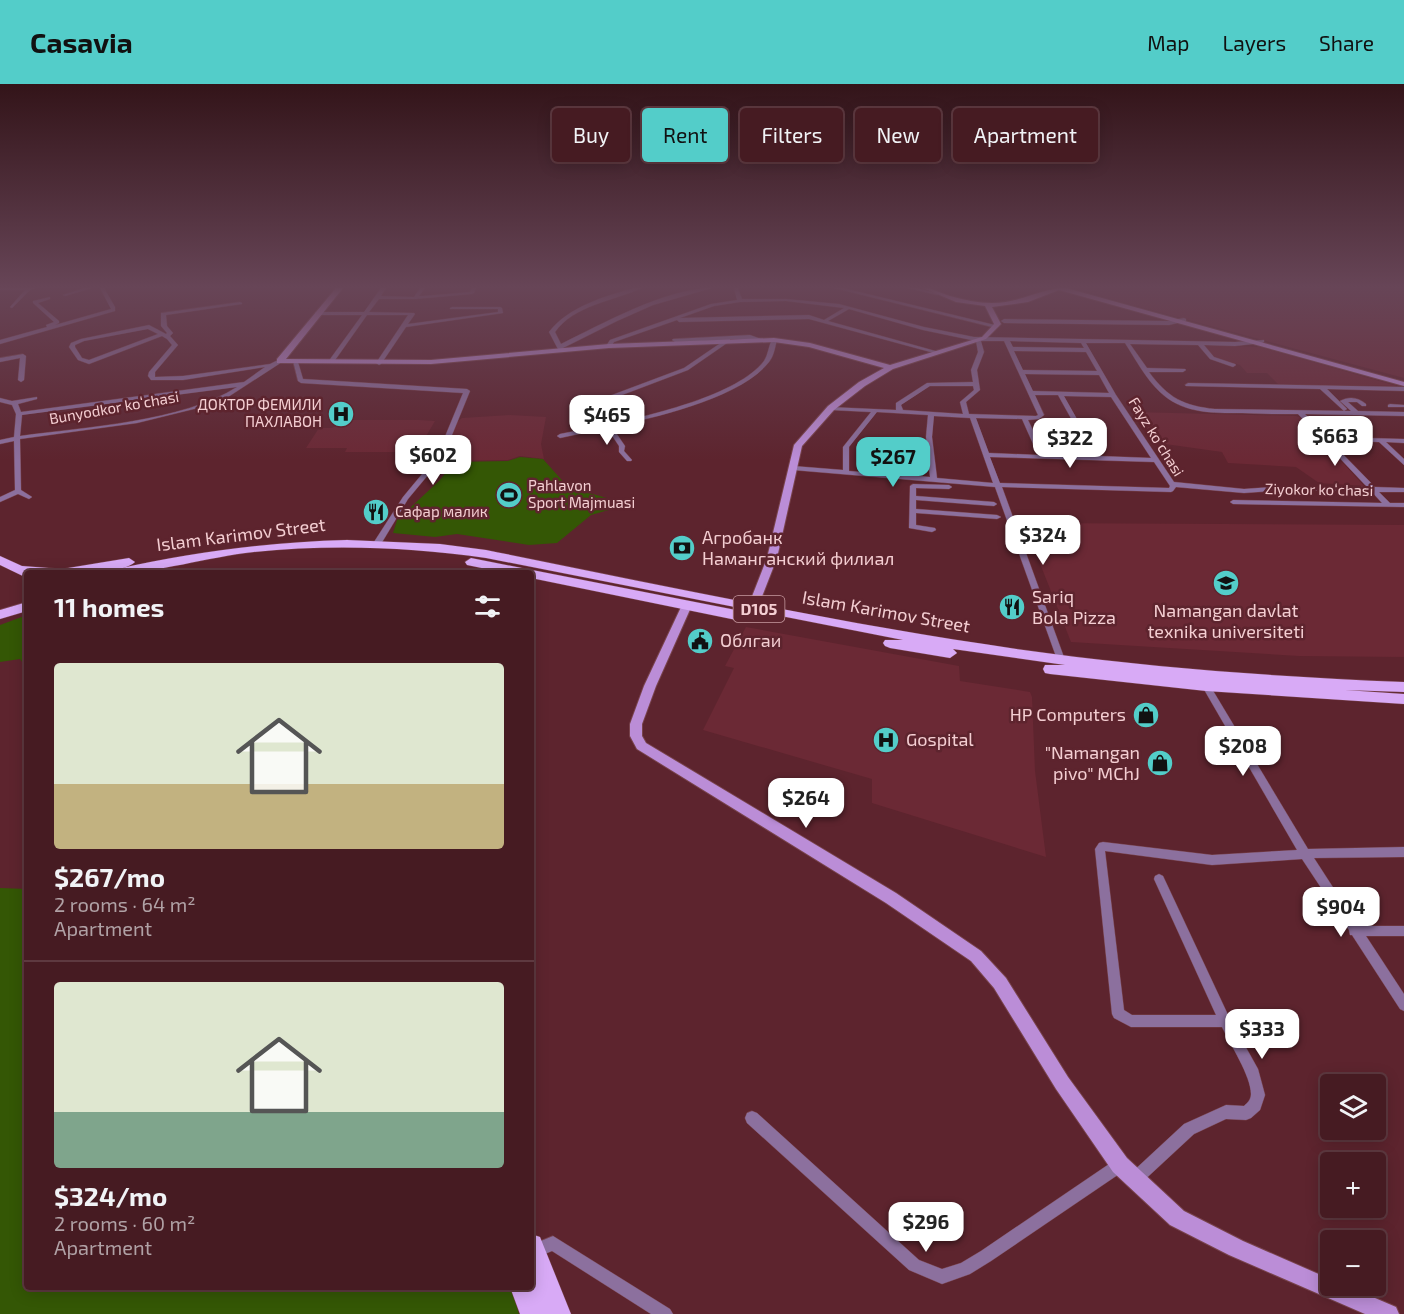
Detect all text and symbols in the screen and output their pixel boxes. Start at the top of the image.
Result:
text: Casavia [30,25,133,59]
text: Map [1147,30,1189,55]
text: Layers [1222,30,1286,55]
text: Share [1319,30,1374,55]
chip: Buy [552,108,630,162]
chip: Rent [642,108,728,162]
chip: Filters [740,108,843,162]
chip: New [855,108,941,162]
chip: Apartment [953,108,1098,162]
street label: Bunyodkor koʻchasi [48,387,180,427]
street label: Fayz koʻchasi [1125,394,1188,479]
place label: ДОКТОР ФЕМИЛИ ПАХЛАВОН [198,395,322,430]
pin: $465 [571,395,643,446]
hospital icon: ДОКТОР ФЕМИЛИ ПАХЛАВОН [326,399,356,429]
text: $465 [583,402,631,426]
pin: $663 [1299,416,1371,467]
pin: $322 [1034,418,1106,469]
text: $663 [1312,423,1358,447]
text: $322 [1047,425,1093,449]
pin: $602 [397,435,469,486]
pin: $267 [857,437,929,488]
text: $602 [409,442,457,466]
text: $267 [870,444,916,468]
place label: Pahlavon Sport Majmuasi [528,476,635,512]
street label: Ziyokor koʻchasi [1265,479,1373,499]
sports icon: Pahlavon Sport Majmuasi [494,480,524,510]
restaurant icon: Сафар малик [361,497,391,527]
place label: Сафар малик [395,502,488,520]
street label: Islam Karimov Street [155,513,327,555]
pin: $324 [1007,515,1079,566]
text: $324 [1019,522,1067,546]
place label: Агробанк Наманганский филиал [702,526,894,569]
bank icon: Агробанк Наманганский филиал [667,533,697,563]
school or university icon: Namangan davlat texnika universiteti [1211,568,1241,598]
street label: Islam Karimov Street [800,585,972,637]
place label: Sariq Bola Pizza [1032,585,1116,628]
icon: filters [471,590,504,623]
text: 11 homes [54,591,164,622]
restaurant icon: Sariq Bola Pizza [997,592,1027,622]
road number: D105 [734,596,784,622]
place label: Namangan davlat texnika universiteti [1148,599,1304,642]
public building icon: Облгаи [685,626,715,656]
place label: Облгаи [720,629,781,651]
shop icon: HP Computers [1131,700,1161,730]
icon: home [225,702,333,810]
place label: HP Computers [1010,703,1126,725]
hospital icon: Gospital [871,725,901,755]
pin: $208 [1207,726,1279,777]
place label: Gospital [906,728,974,750]
text: $208 [1219,733,1267,757]
place label: "Namangan pivo" MChJ [1045,741,1140,784]
shop icon: "Namangan pivo" MChJ [1145,748,1175,778]
pin: $264 [770,778,842,829]
text: $264 [782,785,830,809]
text: $267/mo [54,861,165,892]
pin: $904 [1305,887,1377,938]
text: 2 rooms · 64 m² [54,892,196,916]
text: $904 [1317,894,1365,918]
text: Apartment [54,916,152,940]
pin: $333 [1226,1009,1298,1060]
text: $333 [1239,1016,1285,1040]
icon: home [225,1021,333,1129]
map controls [1320,1074,1386,1296]
button: layers [1320,1074,1386,1140]
button: + [1320,1152,1386,1218]
text: $324/mo [54,1180,167,1211]
pin: $296 [890,1202,962,1253]
text: $296 [903,1209,949,1233]
text: 2 rooms · 60 m² [54,1211,195,1235]
button: − [1320,1230,1386,1296]
text: Apartment [54,1235,152,1259]

